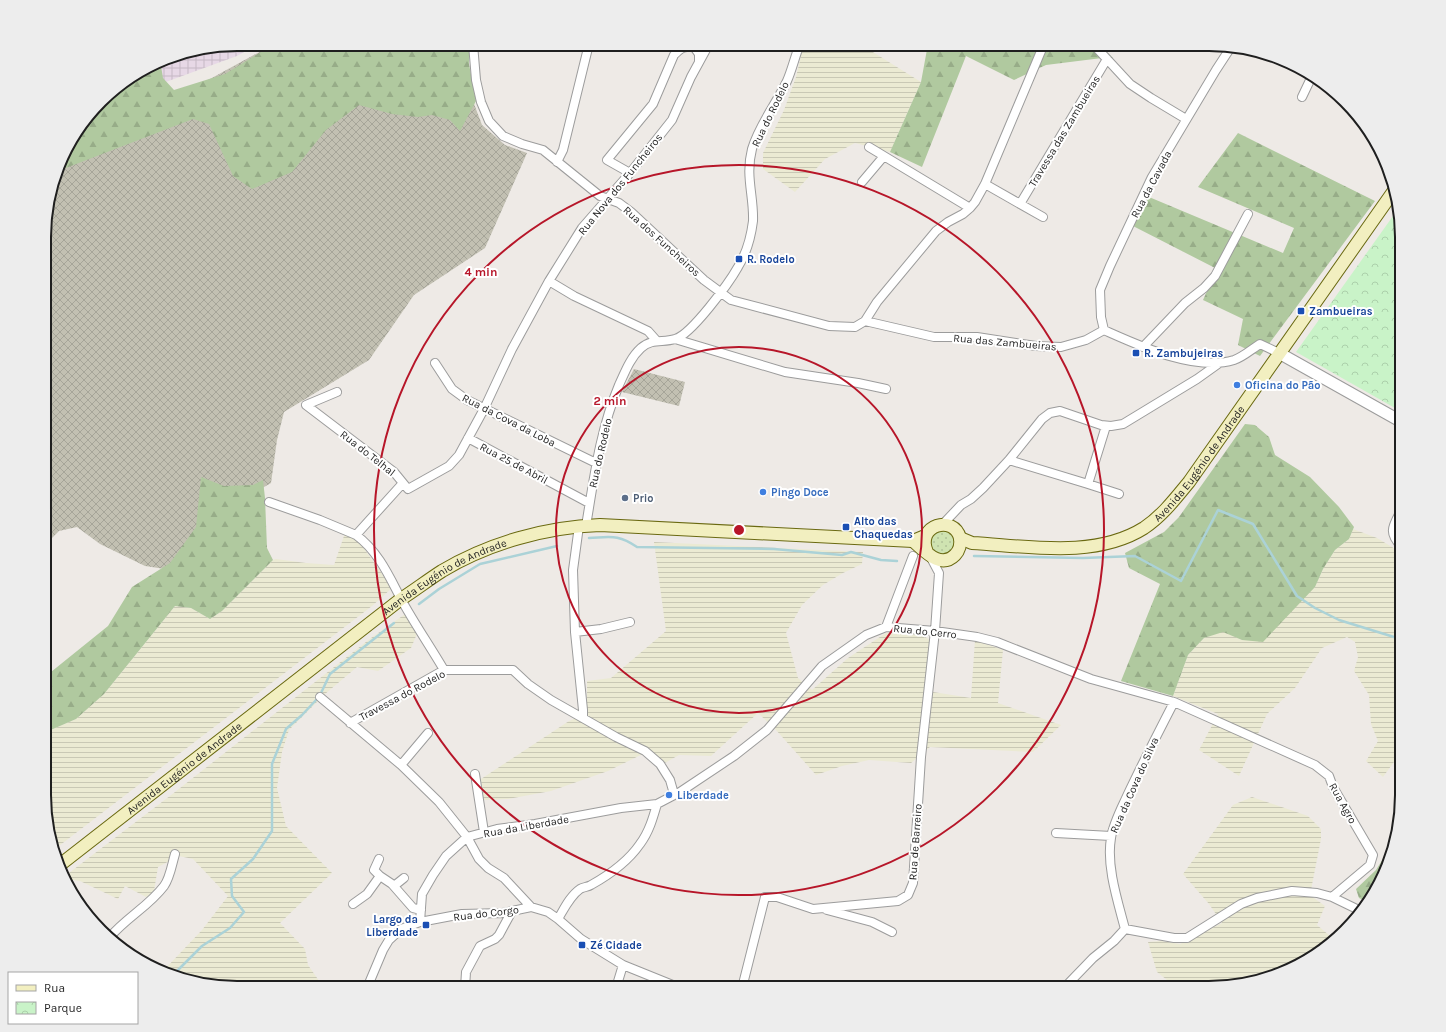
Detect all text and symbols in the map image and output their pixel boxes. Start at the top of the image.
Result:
street label: Travessa das Zambueiras [1026,73,1103,189]
street label: Rua do Rodelo [749,79,792,149]
street label: Rua Nova dos Funcheiros [576,131,665,238]
street label: Rua da Cavada [1128,148,1175,220]
street label: Rua dos Funcheiros [621,203,703,279]
place label: R. Rodelo [747,253,795,266]
marker: R. Rodelo [734,254,744,264]
text: 4 min [465,265,497,279]
place label: Zambueiras [1309,305,1373,318]
marker: Zambueiras [1296,306,1306,316]
street label: Rua das Zambueiras [953,331,1057,354]
place label: R. Zambujeiras [1144,347,1224,360]
marker: R. Zambujeiras [1131,348,1141,358]
place label: Oficina do Pão [1245,379,1320,392]
marker: Oficina do Pão [1232,380,1242,390]
street label: Rua da Cova da Loba [460,391,558,450]
text: 2 min [593,394,627,408]
street label: Avenida Eugénio de Andrade [1151,403,1248,525]
street label: Rua do Rodelo [586,417,615,489]
street label: Rua do Telhal [338,428,398,479]
street label: Rua 25 de Abril [478,440,550,487]
place label: Pingo Doce [771,486,829,499]
marker: Pingo Doce [758,487,768,497]
place label: Prio [633,492,654,505]
marker: Prio [620,493,630,503]
place label: Alto das Chaquedas [854,515,913,541]
marker: Alto das Chaquedas [841,522,851,532]
centre of rings [732,523,746,537]
street label: Avenida Eugénio de Andrade [380,536,509,618]
street label: Rua do Cerro [893,622,957,641]
street label: Travessa do Rodelo [357,667,447,724]
street label: Avenida Eugénio de Andrade [124,719,245,817]
street label: Rua da Cova do Silva [1107,735,1162,835]
street label: Rua Agro [1326,781,1359,826]
place label: Liberdade [677,789,729,802]
marker: Liberdade [664,790,674,800]
street label: Rua de Barreiro [906,803,925,881]
street label: Rua da Liberdade [482,813,570,840]
street label: Rua do Corgo [453,903,520,924]
place label: Largo da Liberdade [366,913,418,939]
marker: Largo da Liberdade [421,920,431,930]
place label: Zé Cidade [590,939,642,952]
marker: Zé Cidade [577,940,587,950]
legend [8,972,138,1024]
text: Rua [44,981,65,995]
text: Parque [44,1001,82,1015]

